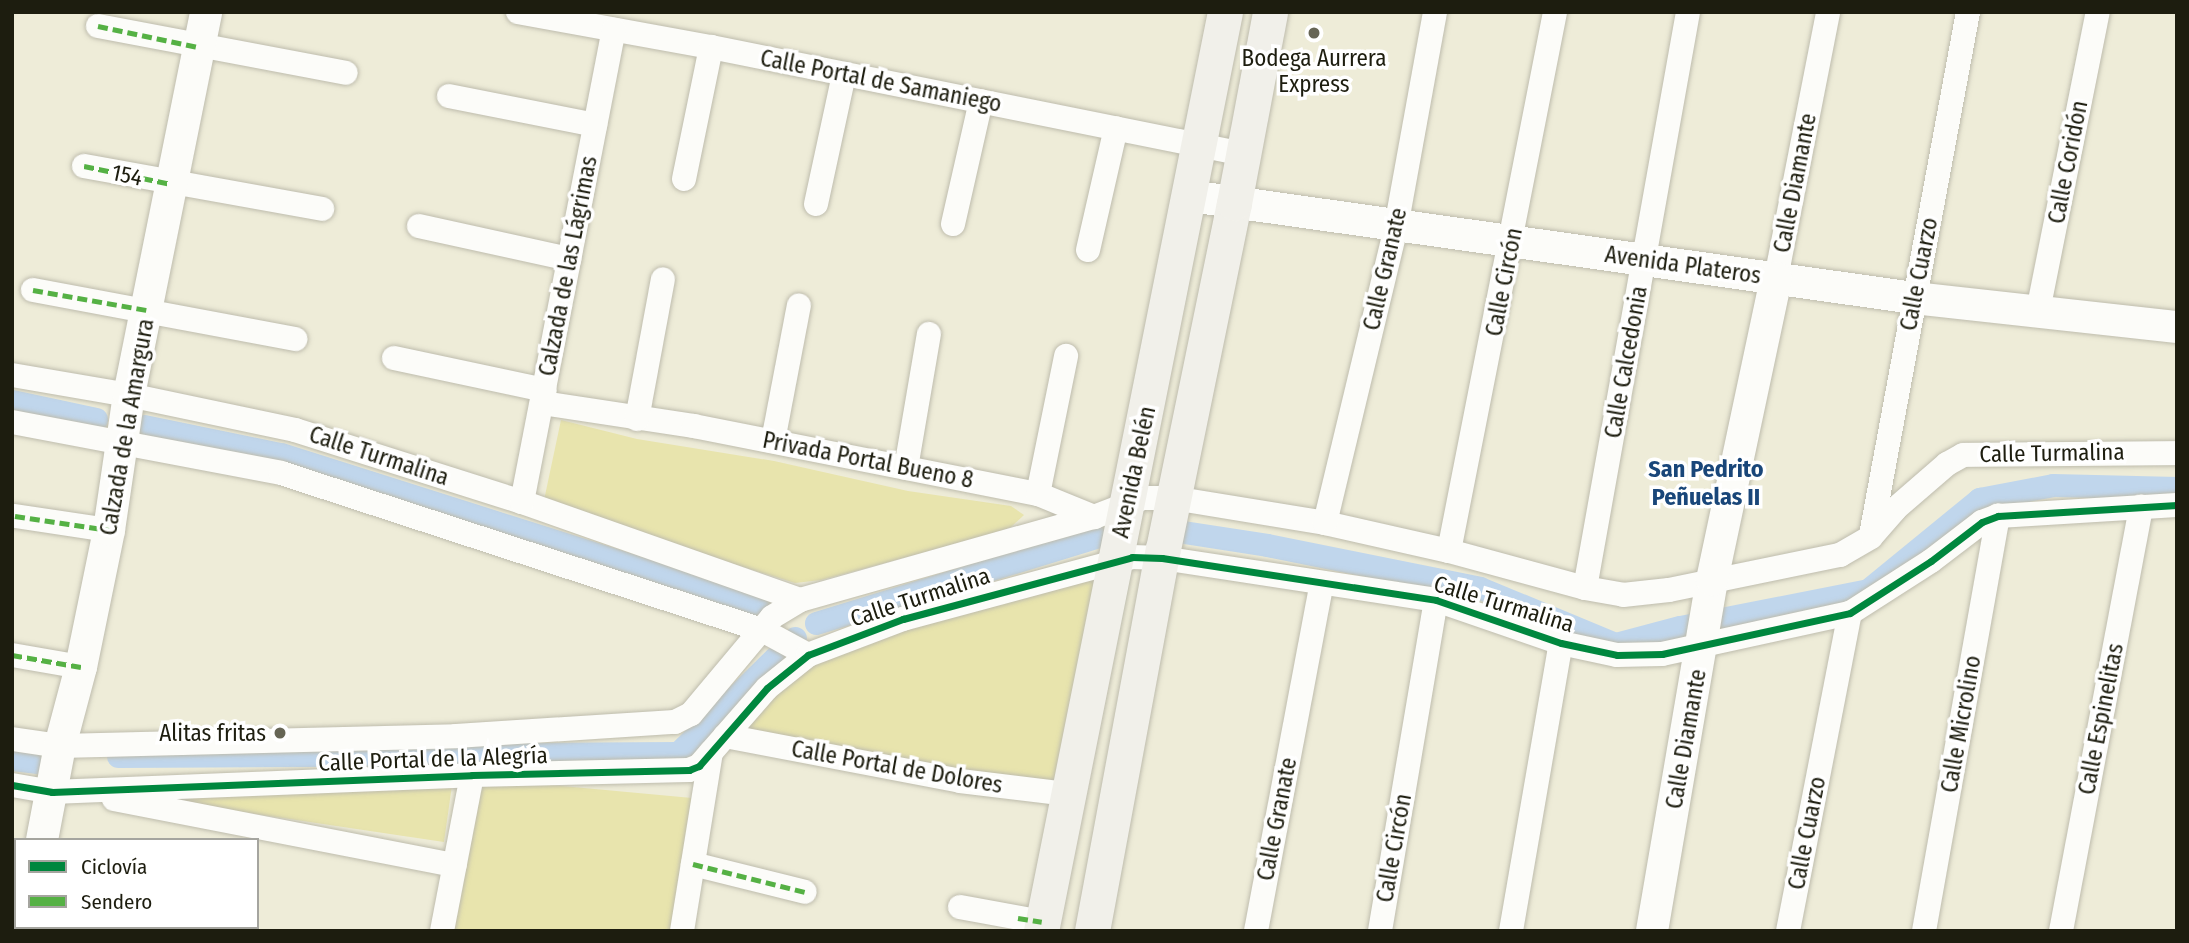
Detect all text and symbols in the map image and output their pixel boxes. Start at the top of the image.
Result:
marker: Bodega Aurrera Express [1306,25,1322,41]
street label: Calle Portal de Samaniego [758,44,1004,118]
place label: Bodega Aurrera Express [1242,44,1386,98]
street label: Calle Coridón [2043,98,2093,226]
street label: Calle Diamante [1768,111,1822,255]
street label: Calzada de las Lágrimas [533,154,603,378]
street label: 154 [109,158,145,192]
street label: Calle Granate [1357,205,1413,333]
street label: Calle Cuarzo [1895,215,1943,333]
street label: Calle Circón [1480,225,1528,339]
street label: Avenida Plateros [1603,240,1763,290]
street label: Calle Calcedonia [1599,284,1653,440]
street label: Calzada de la Amargura [94,316,160,538]
street label: Avenida Belén [1107,404,1161,540]
street label: Calle Turmalina [306,420,452,492]
street label: Privada Portal Bueno 8 [760,426,976,494]
street label: Calle Turmalina [1979,438,2125,468]
district label: San Pedrito Peñuelas II [1648,456,1764,512]
street label: Calle Turmalina [847,561,993,633]
street label: Calle Turmalina [1431,570,1577,638]
street label: Calle Espinelitas [2073,641,2129,797]
street label: Calle Microlino [1935,653,1987,795]
street label: Calle Diamante [1660,667,1712,811]
place label: Alitas fritas [159,719,266,747]
marker: Alitas fritas [272,725,288,741]
street label: Calle Portal de Dolores [789,735,1005,799]
street label: Calle Portal de la Alegría [318,741,548,777]
street label: Calle Granate [1252,755,1302,883]
street label: Calle Cuarzo [1783,774,1831,892]
street label: Calle Circón [1371,792,1417,904]
legend [14,838,259,929]
text: Ciclovía [81,854,147,880]
text: Sendero [81,889,152,915]

